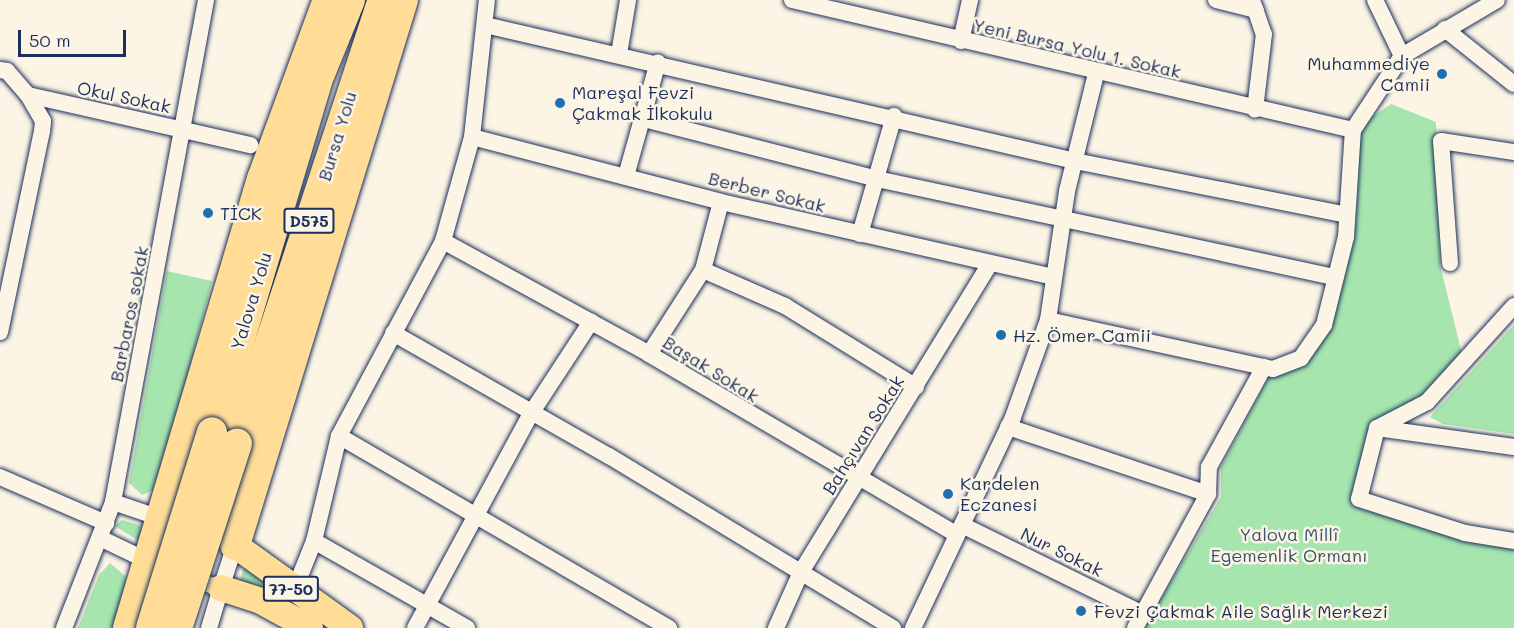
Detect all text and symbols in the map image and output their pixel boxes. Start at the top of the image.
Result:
street label: Yeni Bursa Yolu 1. Sokak [971,14,1183,82]
scale bar [21,18,129,56]
text: 50 m [29,28,71,52]
place label: Muhammediye Camii [1307,53,1430,96]
marker: Muhammediye Camii [1435,67,1449,81]
street label: Okul Sokak [75,77,173,117]
place label: Mareşal Fevzi Çakmak İlkokulu [572,82,713,124]
street label: Bursa Yolu [313,89,361,183]
marker: Mareşal Fevzi Çakmak İlkokulu [553,96,567,110]
street label: Berber Sokak [706,167,828,217]
place label: TİCK [220,202,262,224]
marker: TİCK [201,206,215,220]
road number: D575 [282,208,336,234]
street label: Barbaros sokak [105,244,153,384]
street label: Yalova Yolu [226,249,276,353]
place label: Hz. Ömer Camii [1013,324,1151,346]
marker: Hz. Ömer Camii [994,328,1008,342]
street label: Başak Sokak [659,331,763,407]
street label: Bahçıvan Sokak [818,371,908,499]
place label: Kardelen Eczanesi [960,473,1039,516]
marker: Kardelen Eczanesi [941,487,955,501]
street label: Nur Sokak [1017,523,1107,581]
park label: Yalova Millî Egemenlik Ormanı [1210,524,1368,566]
road number: 77-50 [262,576,320,602]
place label: Fevzi Çakmak Aile Sağlık Merkezi [1094,600,1388,622]
marker: Fevzi Çakmak Aile Sağlık Merkezi [1072,602,1090,620]

